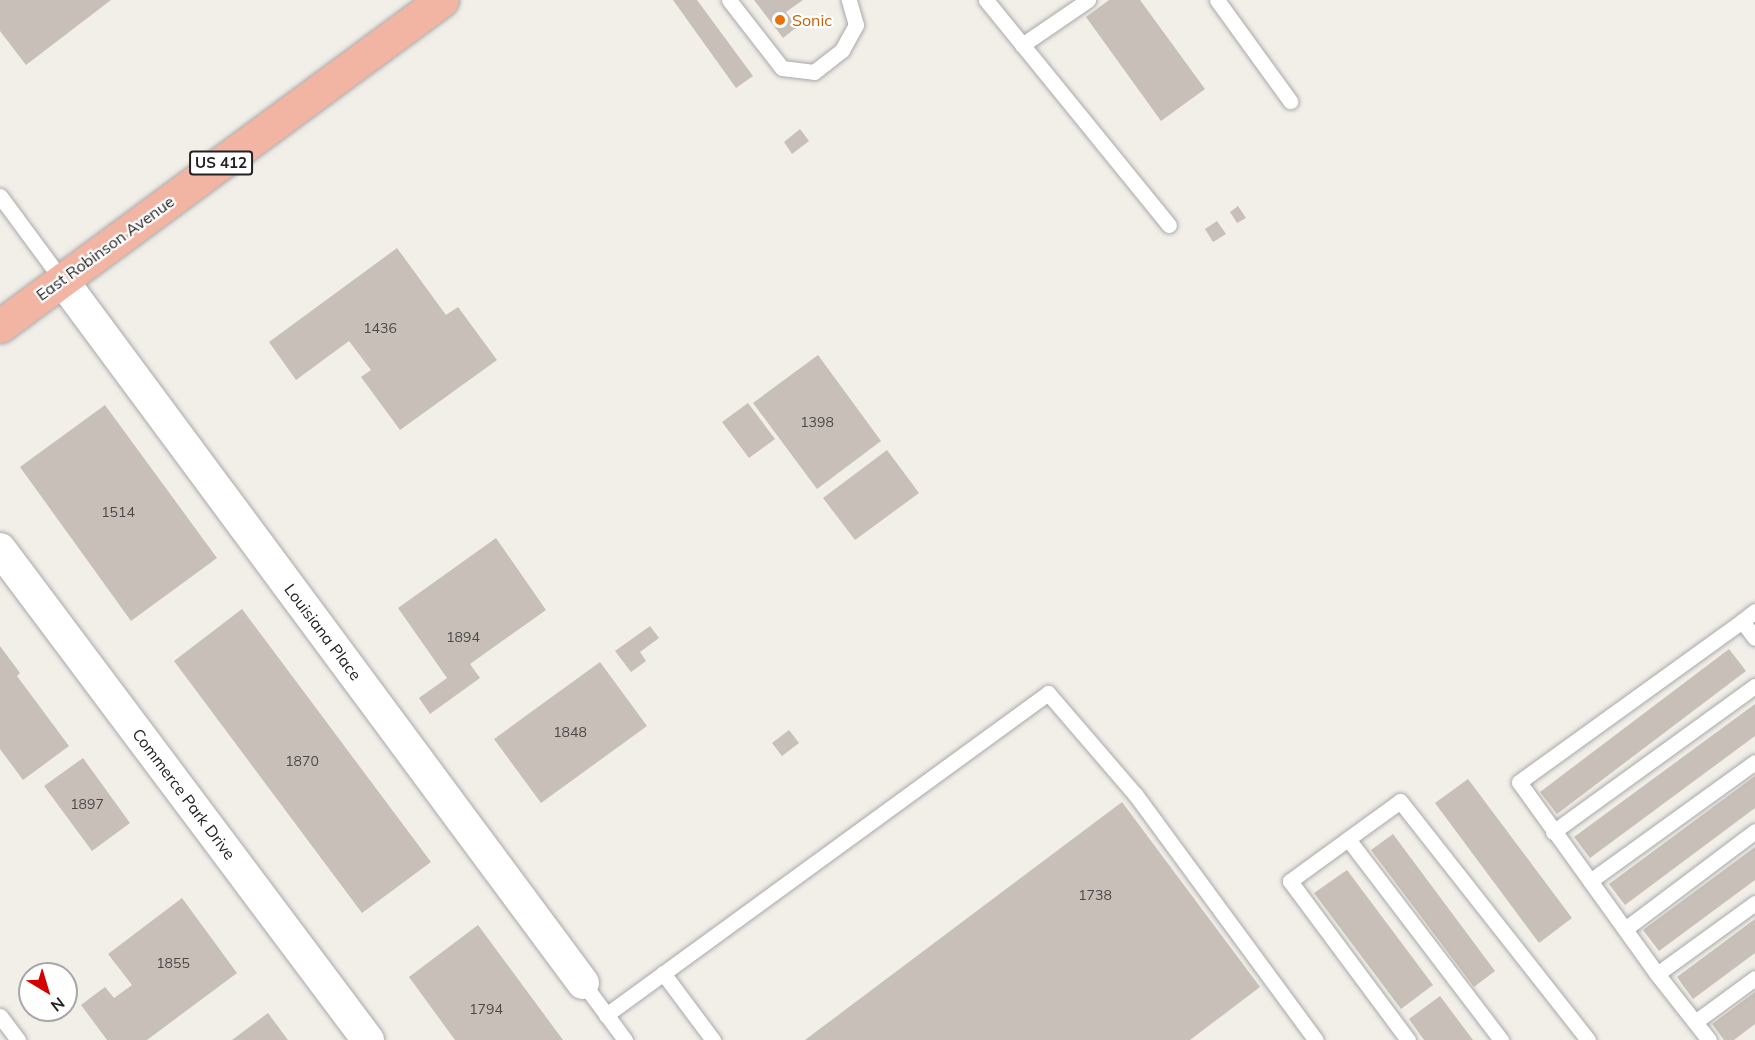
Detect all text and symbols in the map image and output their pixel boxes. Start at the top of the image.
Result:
place label: Sonic [792,10,832,30]
marker: Sonic [773,13,787,27]
road number: US 412 [188,151,254,175]
street label: East Robinson Avenue [32,192,178,304]
house number: 1436 [363,320,397,336]
house number: 1398 [800,414,834,430]
house number: 1514 [101,504,135,520]
street label: Louisiana Place [281,580,365,684]
house number: 1894 [446,629,480,645]
house number: 1848 [553,724,587,740]
street label: Commerce Park Drive [128,725,240,863]
house number: 1870 [285,753,319,769]
house number: 1897 [70,796,104,812]
house number: 1738 [1078,887,1112,903]
house number: 1855 [156,955,190,971]
north arrow [18,962,78,1022]
text: N [47,993,69,1016]
house number: 1794 [469,1001,503,1017]

